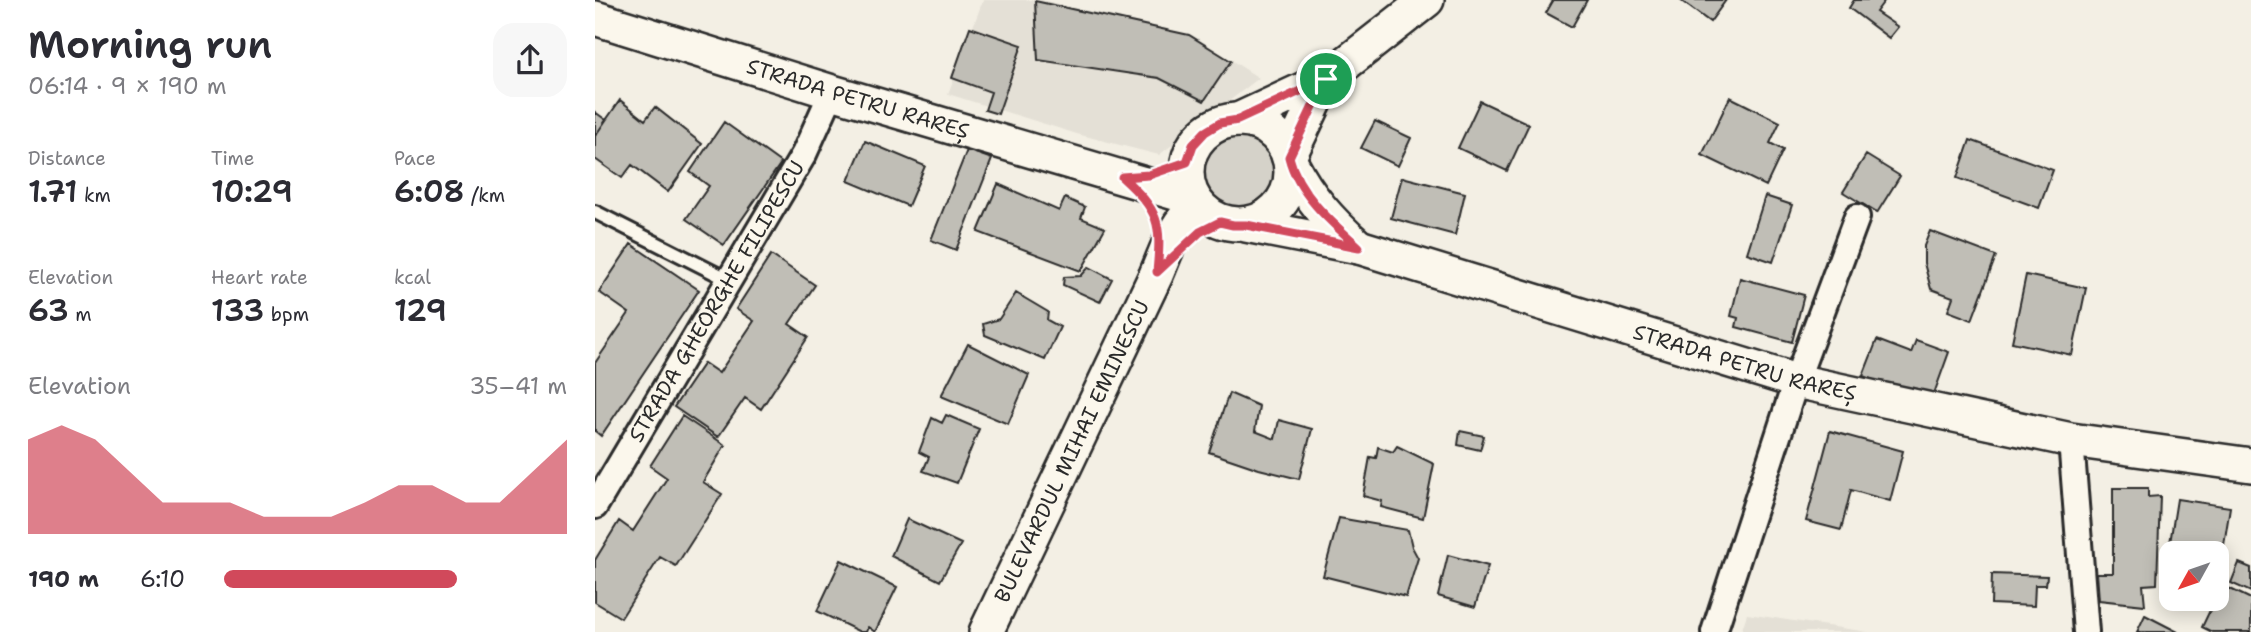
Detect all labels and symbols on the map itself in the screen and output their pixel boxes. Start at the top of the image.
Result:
pin [1296,49,1356,109]
street label: STRADA PETRU RAREȘ [743,52,972,147]
street label: STRADA GHEORGHE FILIPESCU [622,155,811,447]
street label: BULEVARDUL MIHAI EMINESCU [988,296,1156,607]
street label: STRADA PETRU RAREȘ [1630,318,1859,409]
north arrow [2159,541,2229,611]

